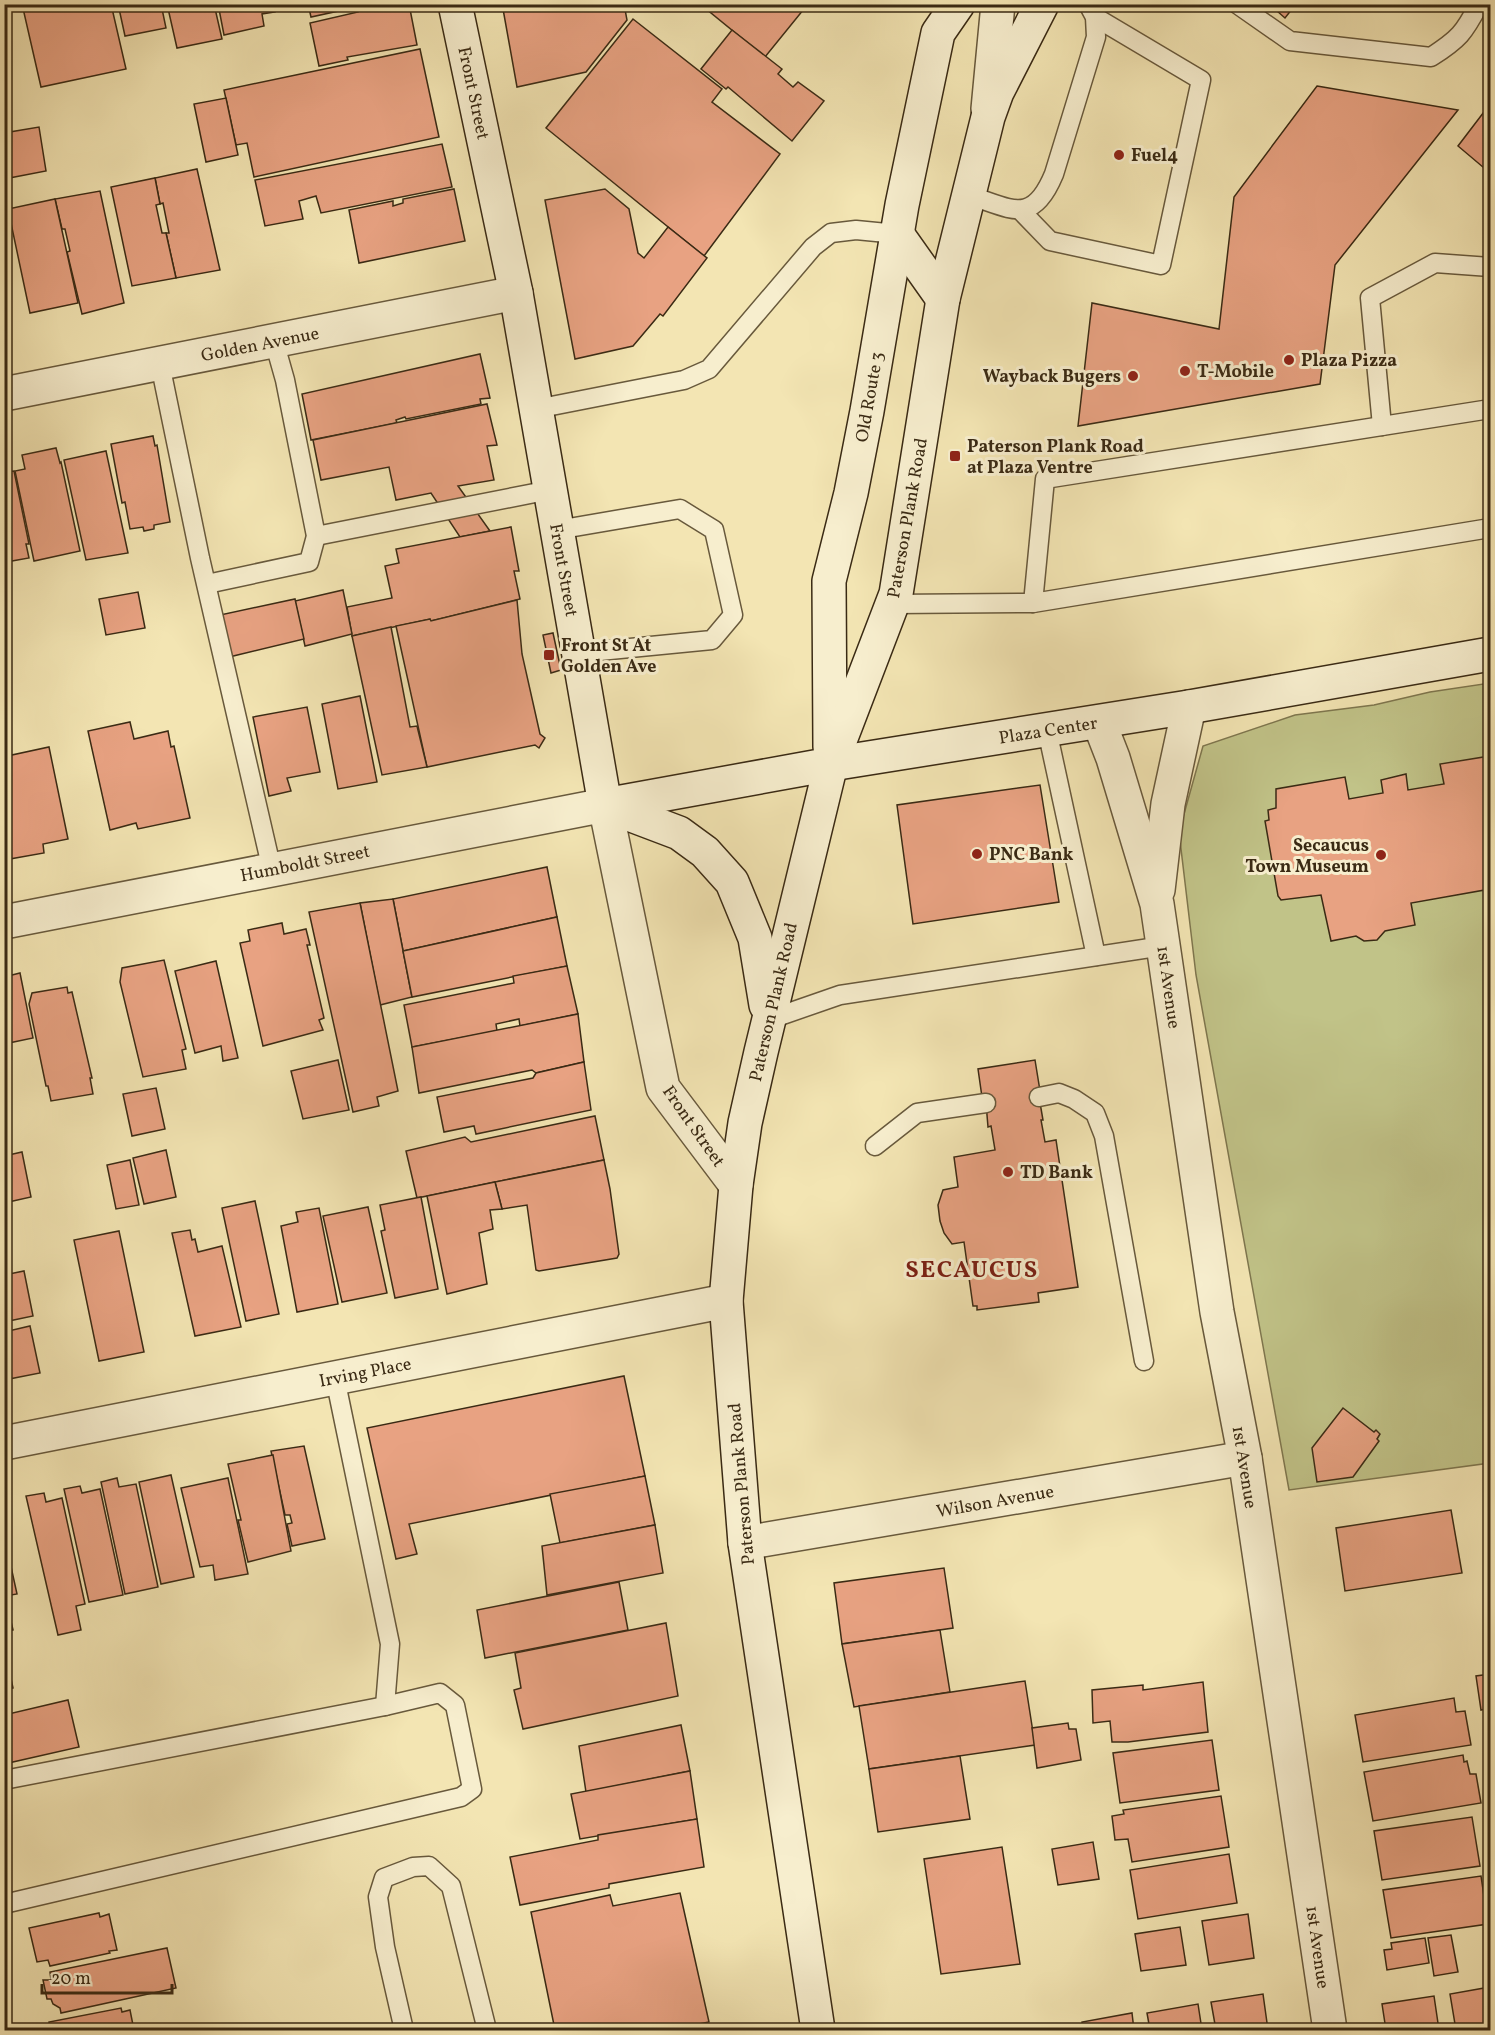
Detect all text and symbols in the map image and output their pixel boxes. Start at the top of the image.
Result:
street label: Front Street [450,44,495,142]
place label: Fuel4 [1131,144,1178,169]
marker: Fuel4 [1112,148,1126,162]
street label: Golden Avenue [199,322,321,369]
place label: Plaza Pizza [1301,349,1397,374]
street label: Old Route 3 [850,350,891,444]
marker: Plaza Pizza [1282,353,1296,367]
place label: T-Mobile [1197,360,1274,385]
marker: T-Mobile [1178,364,1192,378]
place label: Wayback Bugers [983,365,1121,390]
marker: Wayback Bugers [1126,369,1140,383]
place label: Paterson Plank Road at Plaza Ventre [967,435,1144,481]
street label: Paterson Plank Road [882,436,935,600]
marker: Paterson Plank Road at Plaza Ventre [948,449,962,463]
street label: Front Street [542,522,583,619]
place label: Front St At Golden Ave [561,634,656,680]
marker: Front St At Golden Ave [542,648,556,662]
street label: Plaza Center [997,711,1100,752]
place label: Secaucus Town Museum [1245,834,1369,880]
street label: Humboldt Street [238,840,372,889]
place label: PNC Bank [989,843,1073,868]
marker: PNC Bank [970,847,984,861]
marker: Secaucus Town Museum [1374,848,1388,862]
street label: Paterson Plank Road [744,920,805,1084]
street label: 1st Avenue [1149,944,1186,1030]
street label: Front Street [655,1081,730,1173]
place label: TD Bank [1020,1161,1093,1186]
marker: TD Bank [1001,1165,1015,1179]
district label: SECAUCUS [905,1254,1039,1288]
street label: Irving Place [317,1352,414,1395]
street label: Paterson Plank Road [723,1402,762,1566]
street label: 1st Avenue [1225,1424,1262,1510]
street label: Wilson Avenue [935,1480,1056,1525]
street label: 1st Avenue [1298,1904,1335,1990]
scale bar [42,1957,172,1995]
text: 20 m [51,1967,91,1992]

